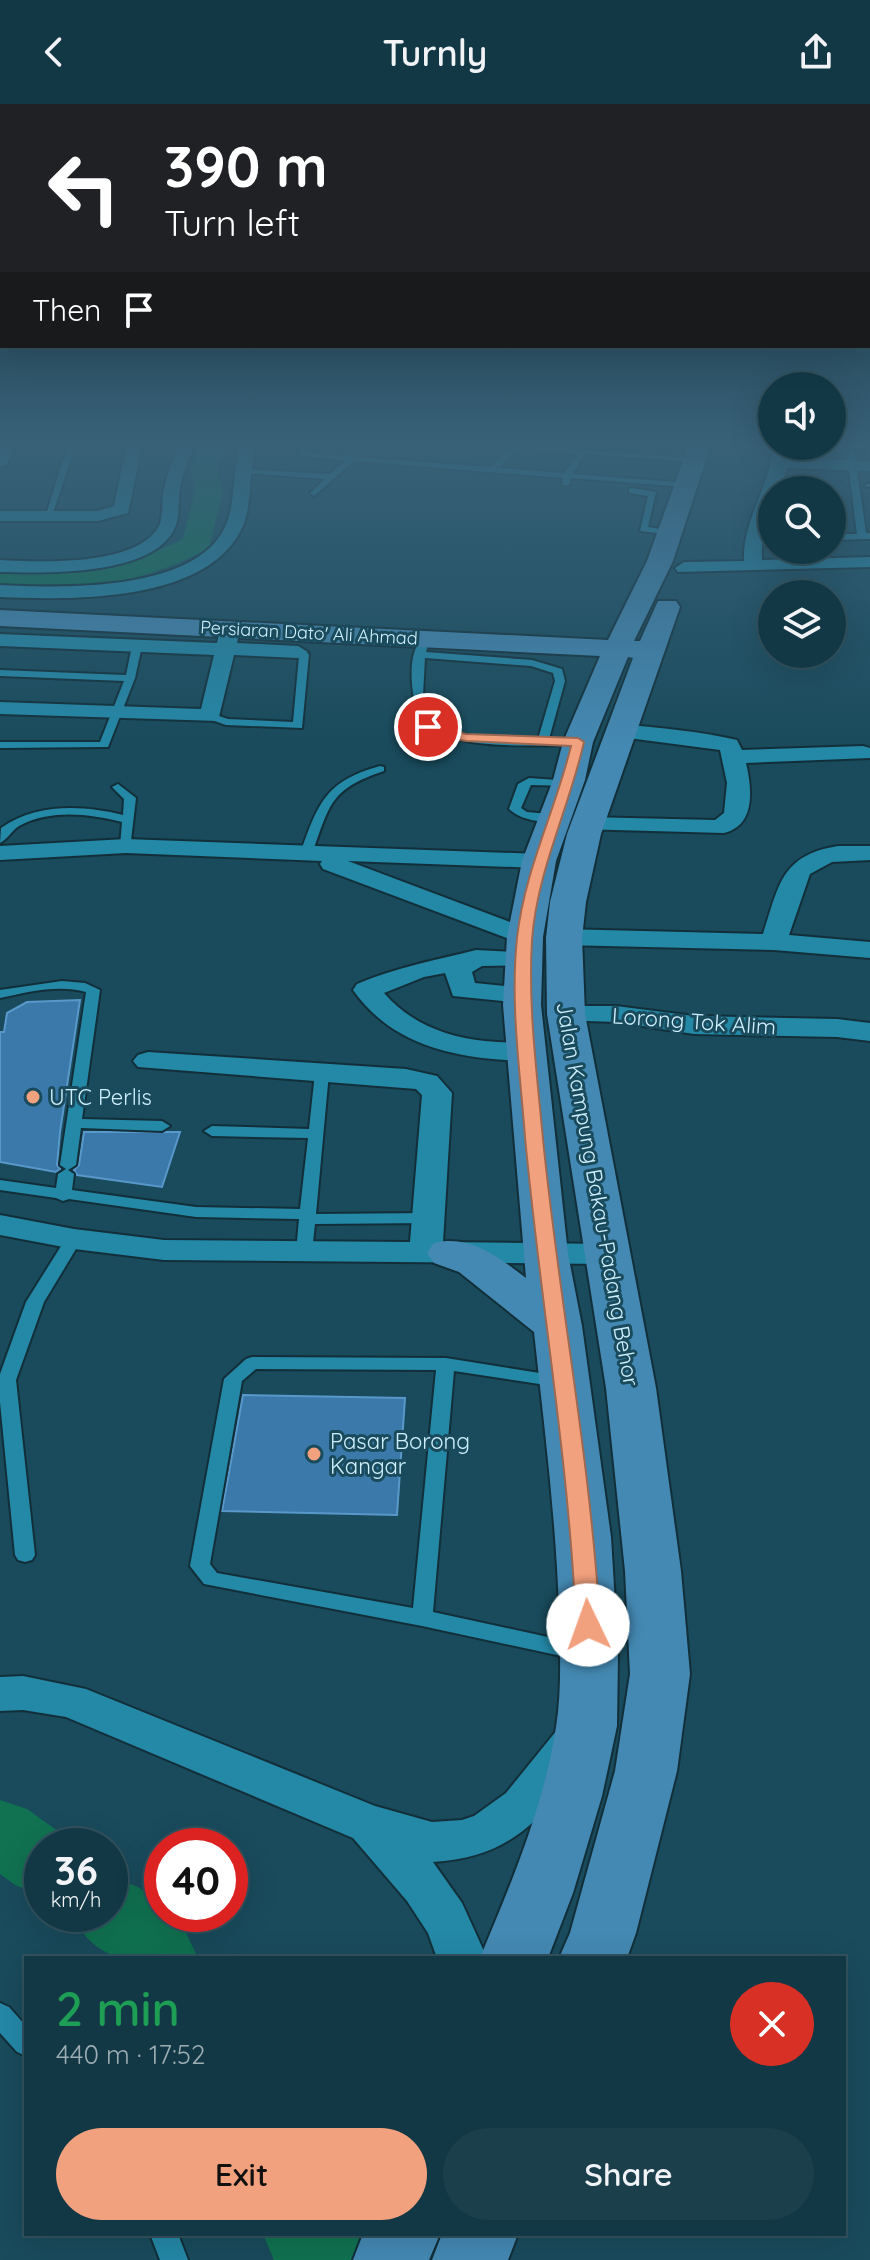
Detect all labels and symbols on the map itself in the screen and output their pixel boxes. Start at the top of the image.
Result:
street label: Persiaran Dato' Ali Ahmad [200,615,418,650]
pin [394,693,462,761]
street label: Jalan Kampung Bakau-Padang Behor [550,1000,646,1389]
street label: Lorong Tok Alim [611,1001,777,1041]
place label: UTC Perlis [49,1083,152,1111]
marker: UTC Perlis [24,1088,42,1106]
place label: Pasar Borong Kangar [330,1427,470,1480]
marker: Pasar Borong Kangar [305,1445,323,1463]
position arrow [546,1583,630,1667]
speed limit sign: 40 [144,1828,248,1932]

